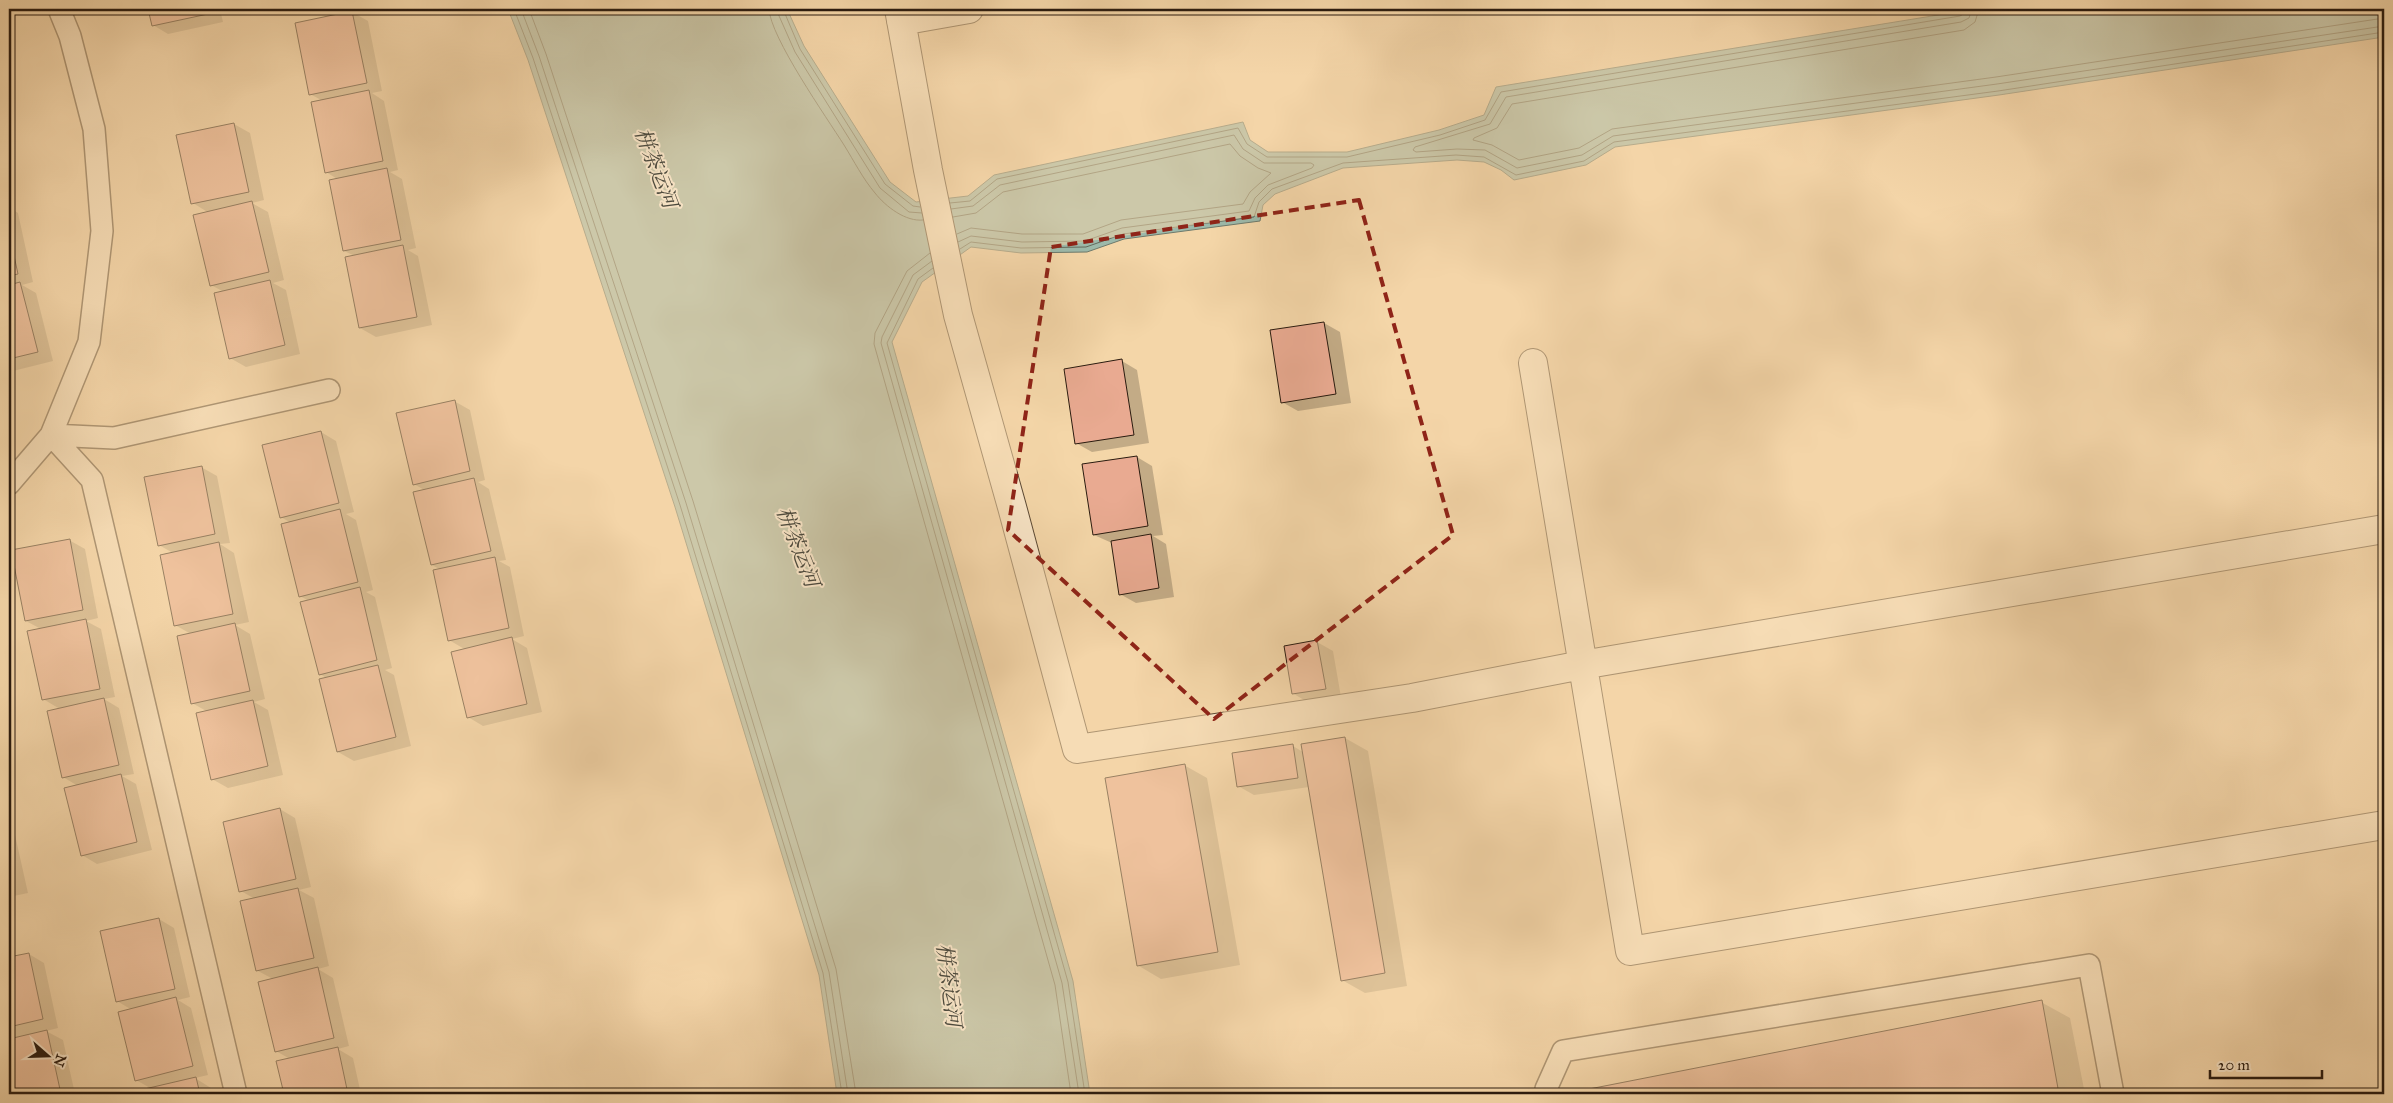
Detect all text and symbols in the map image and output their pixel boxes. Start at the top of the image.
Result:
water label: 栟茶运河 [629,124,685,216]
water label: 栟茶运河 [771,503,827,595]
water label: 栟茶运河 [931,942,968,1032]
north arrow [22,1030,72,1080]
scale bar [2210,1048,2323,1080]
text: N [50,1052,70,1069]
text: 20 m [2218,1056,2250,1074]

